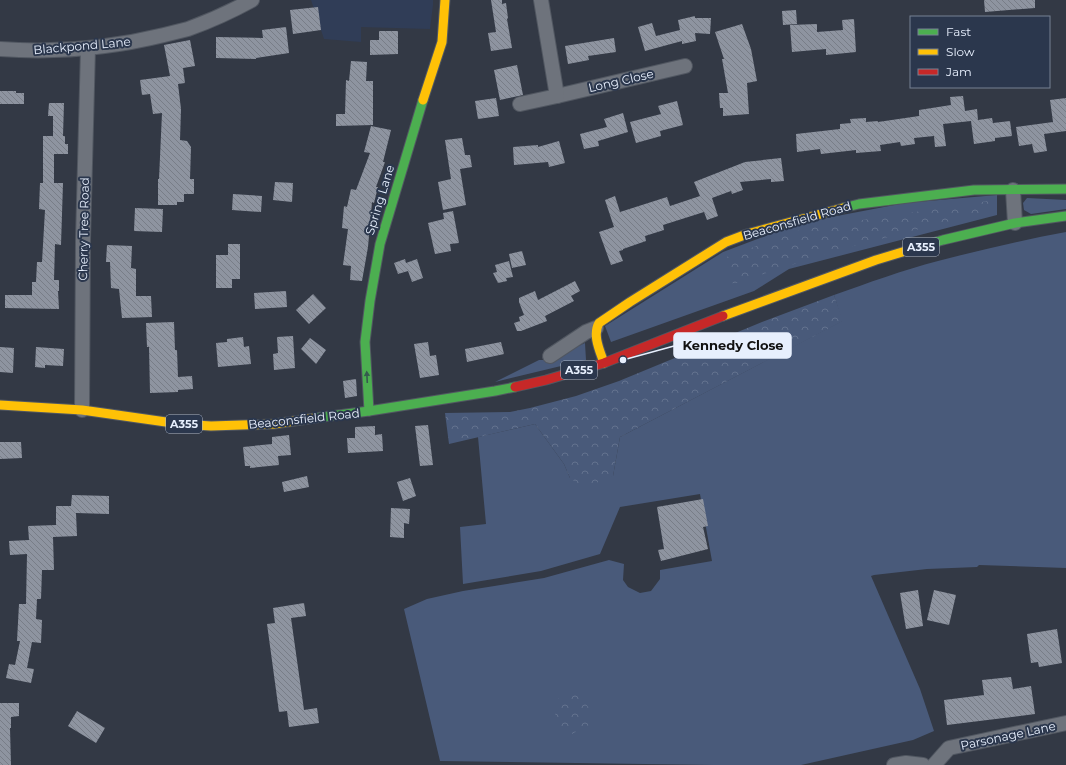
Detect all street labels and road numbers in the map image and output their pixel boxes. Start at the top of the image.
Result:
street label: Blackpond Lane [33,34,131,57]
street label: Long Close [587,66,655,95]
street label: Spring Lane [362,163,397,237]
street label: Cherry Tree Road [75,177,92,281]
street label: Beaconsfield Road [741,198,853,243]
road number: A355 [903,238,939,256]
road number: A355 [561,361,597,379]
street label: Beaconsfield Road [248,405,360,432]
road number: A355 [166,415,202,433]
street label: Parsonage Lane [959,718,1057,753]

